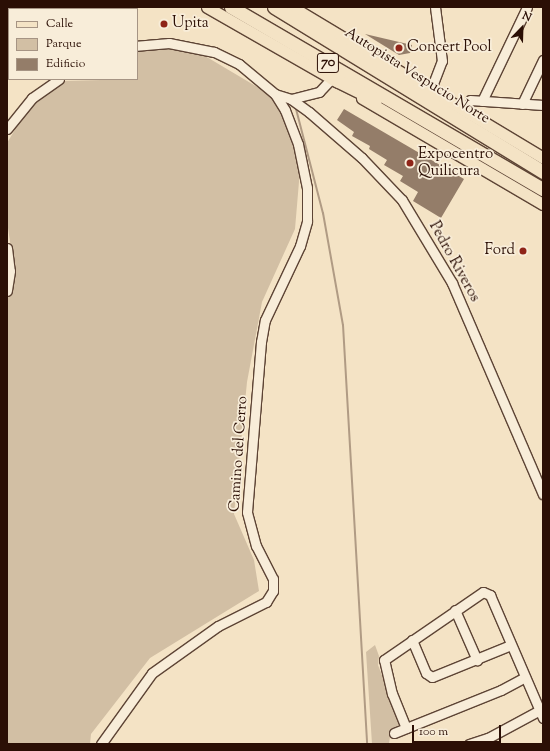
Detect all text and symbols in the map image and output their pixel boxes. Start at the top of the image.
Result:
legend [8,8,138,80]
north arrow [502,8,542,48]
text: N [520,8,534,26]
text: Calle [46,15,73,33]
place label: Upita [172,15,209,33]
marker: Upita [159,19,169,29]
street label: Autopista Vespucio Norte [341,24,493,128]
text: Parque [46,35,82,53]
place label: Concert Pool [407,39,492,57]
marker: Concert Pool [394,43,404,53]
road number: 70 [316,51,340,75]
text: Edificio [46,55,85,73]
place label: Expocentro Quilicura [418,145,493,180]
marker: Expocentro Quilicura [405,158,415,168]
street label: Pedro Riveros [424,219,484,305]
place label: Ford [485,242,515,260]
marker: Ford [518,246,528,256]
street label: Camino del Cerro [226,395,252,513]
scale bar [414,717,503,743]
text: 100 m [419,723,448,741]

